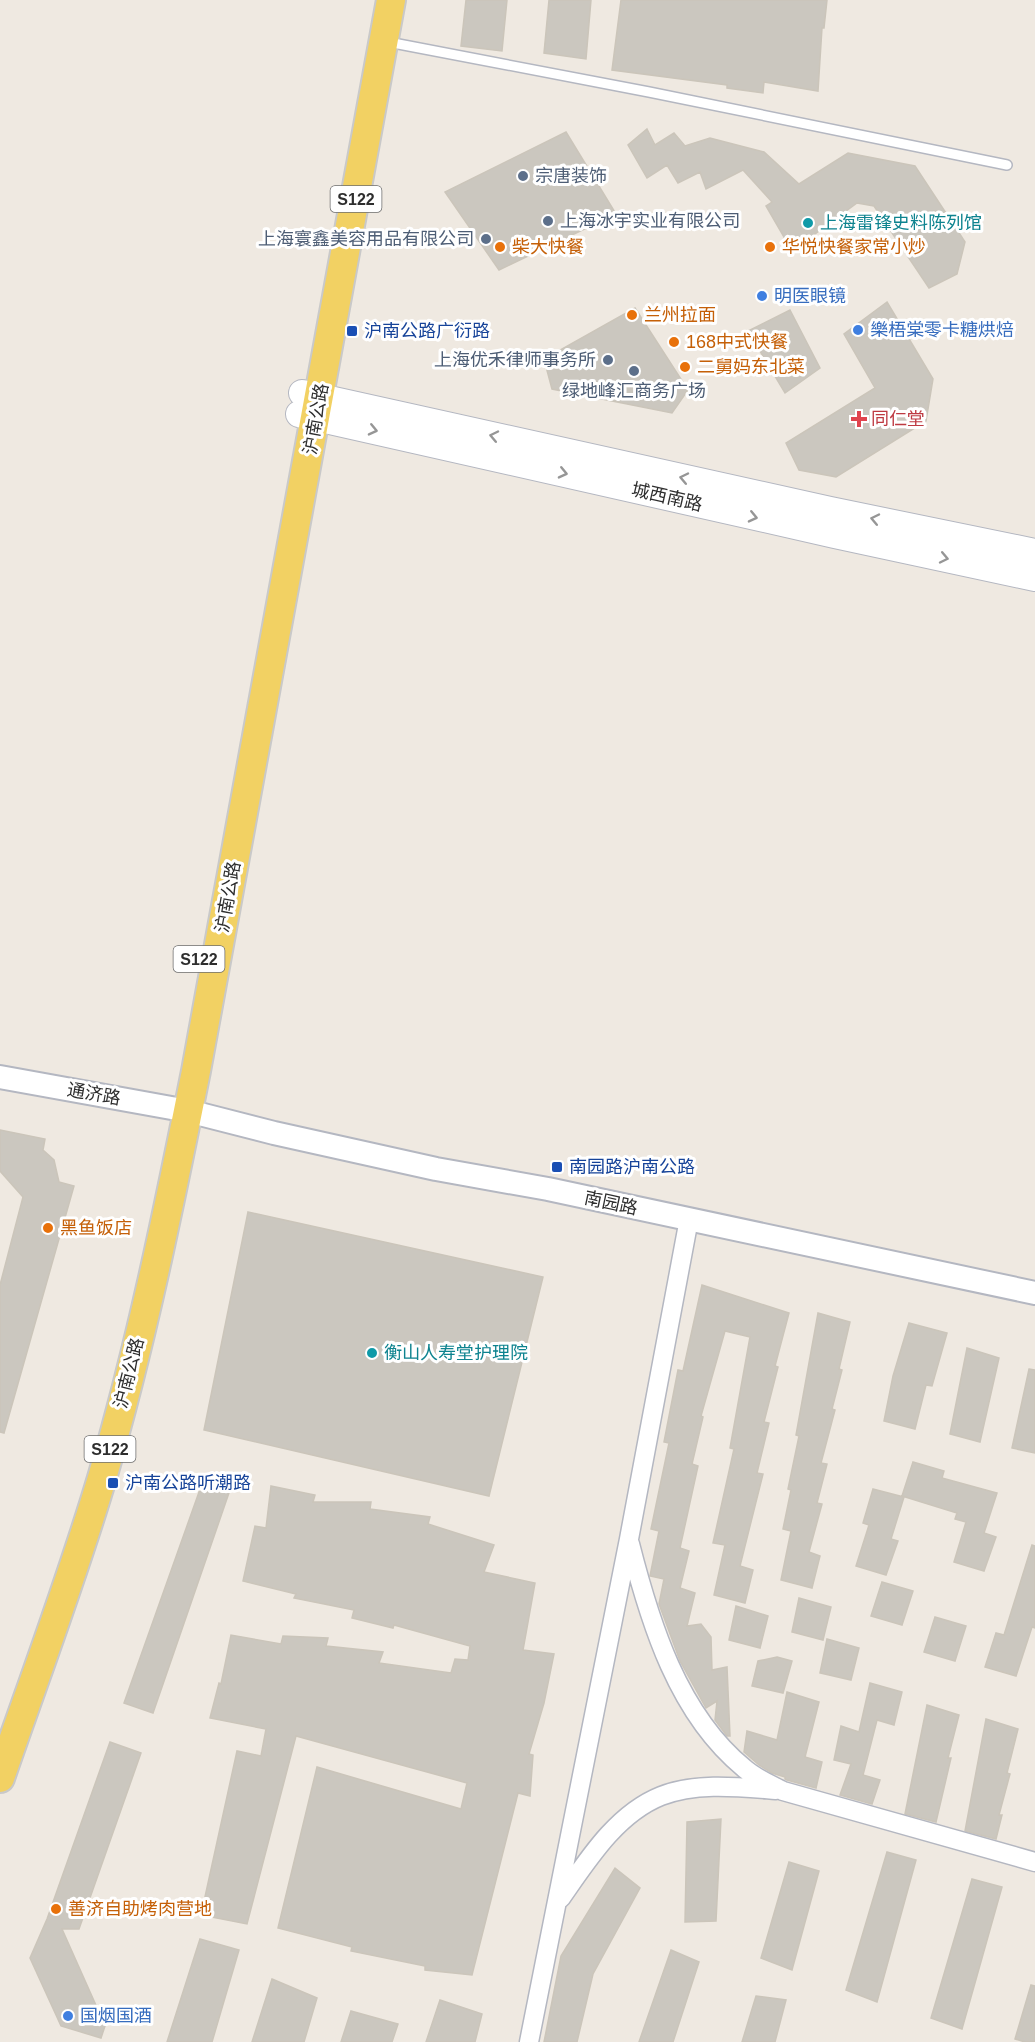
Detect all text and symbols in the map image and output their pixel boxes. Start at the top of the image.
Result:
place label: 宗唐装饰 [535,166,607,186]
marker: 宗唐装饰 [516,169,530,183]
road number: S122 [330,186,382,212]
place label: 上海冰宇实业有限公司 [560,211,740,231]
place label: 上海雷锋史料陈列馆 [820,213,982,233]
marker: 上海冰宇实业有限公司 [541,214,555,228]
marker: 上海雷锋史料陈列馆 [801,216,815,230]
place label: 上海寰鑫美容用品有限公司 [258,229,474,249]
marker: 上海寰鑫美容用品有限公司 [479,232,493,246]
place label: 柴大快餐 [512,237,584,257]
place label: 华悦快餐家常小炒 [782,237,926,257]
marker: 柴大快餐 [493,240,507,254]
marker: 华悦快餐家常小炒 [763,240,777,254]
place label: 明医眼镜 [774,286,846,306]
marker: 明医眼镜 [755,289,769,303]
place label: 兰州拉面 [644,305,716,325]
marker: 兰州拉面 [625,308,639,322]
place label: 樂梧棠零卡糖烘焙 [870,320,1014,340]
place label: 沪南公路广衍路 [364,321,490,341]
marker: 樂梧棠零卡糖烘焙 [851,323,865,337]
marker: 沪南公路广衍路 [345,324,359,338]
place label: 168中式快餐 [686,332,788,352]
marker: 168中式快餐 [667,335,681,349]
place label: 上海优禾律师事务所 [434,350,596,370]
marker: 上海优禾律师事务所 [601,353,615,367]
place label: 二舅妈东北菜 [697,357,805,377]
marker: 二舅妈东北菜 [678,360,692,374]
marker: 绿地峰汇商务广场 [627,364,641,378]
place label: 绿地峰汇商务广场 [562,381,706,401]
street label: 沪南公路 [300,382,332,456]
place label: 同仁堂 [871,409,925,429]
marker: 同仁堂 [852,412,866,426]
one-way arrow [368,423,378,436]
one-way arrow [489,430,499,443]
one-way arrow [558,466,568,479]
one-way arrow [680,472,690,485]
street label: 城西南路 [630,479,704,515]
one-way arrow [748,509,758,522]
one-way arrow [870,513,880,526]
one-way arrow [938,551,948,564]
street label: 沪南公路 [212,860,244,934]
road number: S122 [174,946,224,972]
street label: 通济路 [66,1079,122,1109]
place label: 南园路沪南公路 [569,1157,695,1177]
marker: 南园路沪南公路 [550,1160,564,1174]
street label: 南园路 [583,1188,639,1218]
place label: 黑鱼饭店 [60,1218,132,1238]
marker: 黑鱼饭店 [41,1221,55,1235]
street label: 沪南公路 [111,1336,147,1410]
place label: 衡山人寿堂护理院 [384,1343,528,1363]
marker: 衡山人寿堂护理院 [365,1346,379,1360]
road number: S122 [84,1436,136,1462]
place label: 沪南公路听潮路 [125,1473,251,1493]
marker: 沪南公路听潮路 [106,1476,120,1490]
place label: 善济自助烤肉营地 [68,1899,212,1919]
marker: 善济自助烤肉营地 [49,1902,63,1916]
place label: 国烟国酒 [80,2006,152,2026]
marker: 国烟国酒 [61,2009,75,2023]

